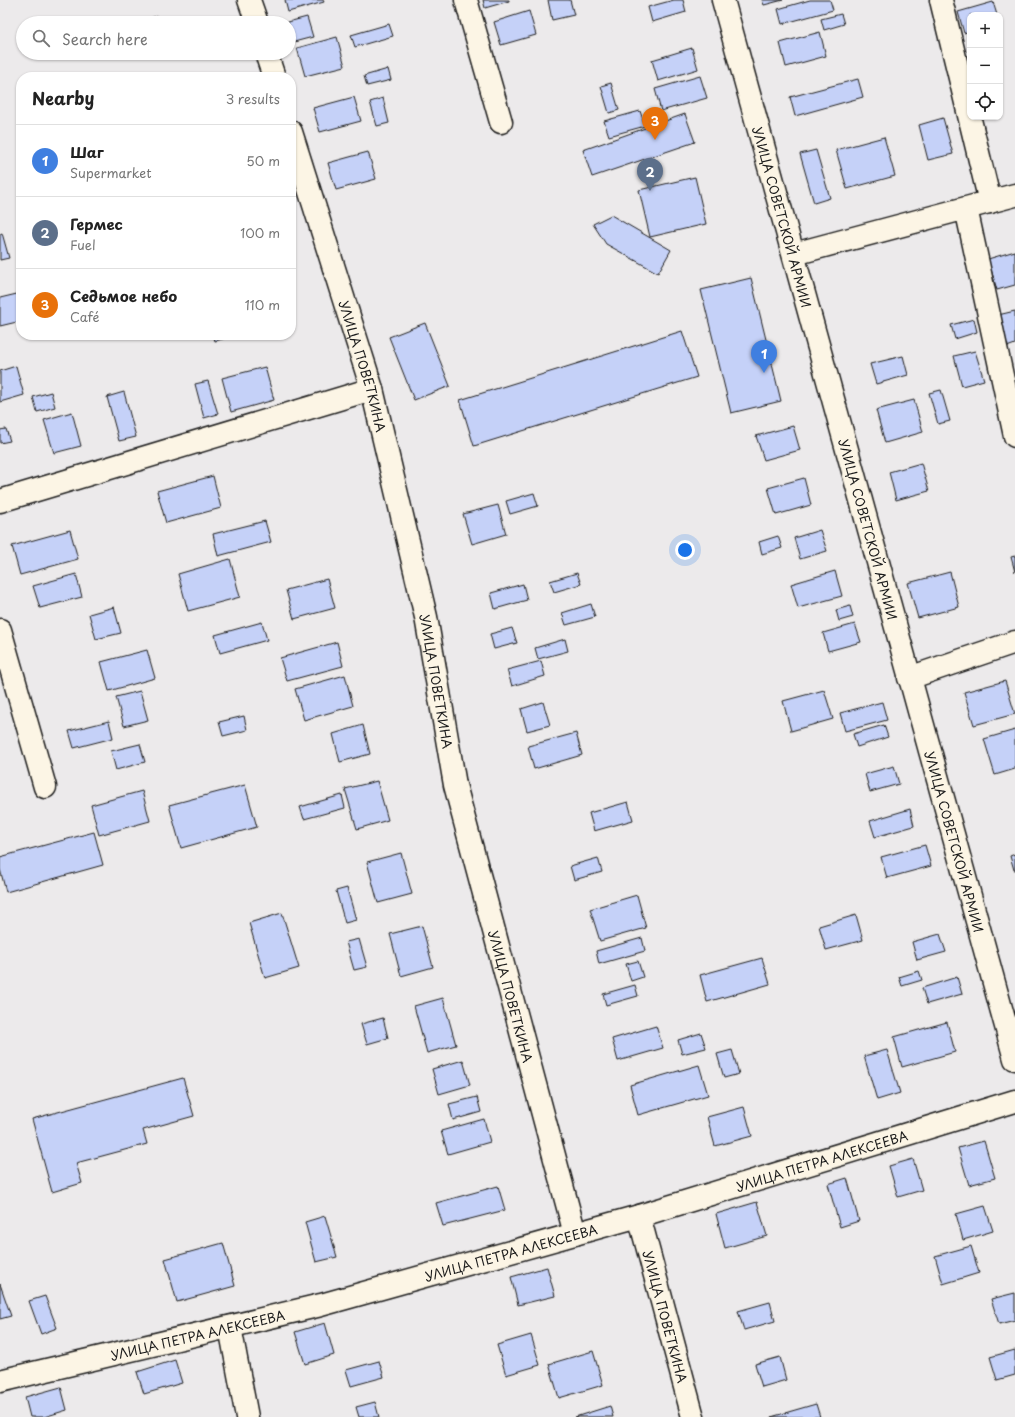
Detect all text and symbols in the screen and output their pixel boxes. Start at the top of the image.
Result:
map controls [967,12,1003,120]
button: + [967,12,1003,48]
search box [16,16,296,60]
icon: search [30,27,52,49]
text: Search here [62,27,148,50]
button: − [967,48,1003,84]
button: locate [967,84,1003,120]
text: Nearby [32,85,94,111]
text: 3 results [226,89,280,108]
pin: 3 [642,107,668,140]
street label: УЛИЦА СОВЕТСКОЙ АРМИИ [749,124,817,310]
text: Шаг [70,140,104,163]
text: 1 [42,151,48,170]
text: 50 m [246,151,280,170]
pin: 2 [637,158,663,191]
text: Supermarket [70,163,152,182]
text: Гермес [70,212,123,235]
text: 2 [40,223,50,242]
text: 100 m [240,223,280,242]
text: Fuel [70,235,96,254]
text: Седьмое небо [70,284,177,307]
text: 3 [41,295,49,314]
text: 110 m [245,295,280,314]
street label: УЛИЦА ПОВЕТКИНА [335,298,391,434]
text: Café [70,307,99,326]
pin: 1 [751,340,777,373]
street label: УЛИЦА СОВЕТСКОЙ АРМИИ [835,436,903,622]
your location [675,540,695,560]
street label: УЛИЦА ПОВЕТКИНА [416,613,458,750]
street label: УЛИЦА СОВЕТСКОЙ АРМИИ [921,749,989,934]
street label: УЛИЦА ПОВЕТКИНА [485,928,538,1065]
street label: УЛИЦА ПЕТРА АЛЕКСЕЕВА [733,1125,910,1195]
street label: УЛИЦА ПЕТРА АЛЕКСЕЕВА [422,1219,599,1285]
street label: УЛИЦА ПОВЕТКИНА [639,1248,693,1385]
street label: УЛИЦА ПЕТРА АЛЕКСЕЕВА [109,1304,287,1364]

